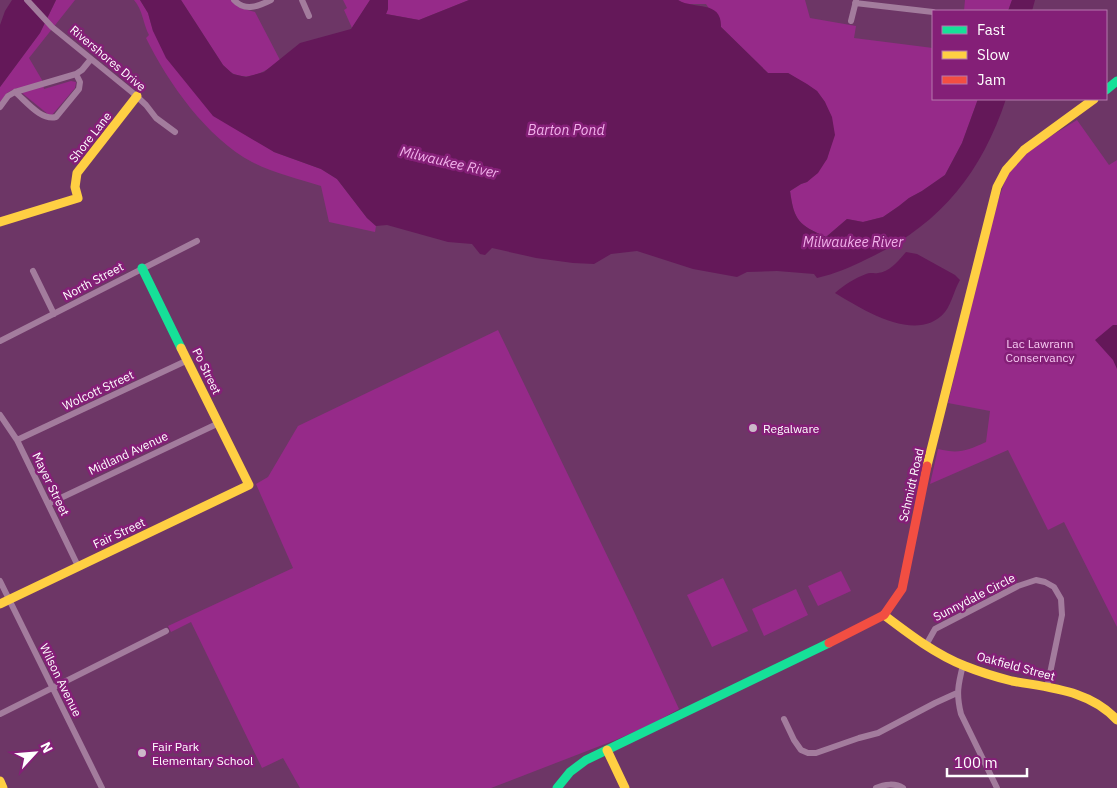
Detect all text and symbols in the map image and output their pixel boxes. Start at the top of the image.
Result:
legend [932,10,1107,100]
text: Fast [977,20,1005,39]
street label: Rivershores Drive [67,22,149,94]
text: Slow [977,45,1010,64]
text: Jam [977,70,1006,89]
street label: Shore Lane [66,108,115,165]
water label: Barton Pond [527,121,605,139]
water label: Milwaukee River [398,142,501,182]
water label: Milwaukee River [803,233,904,251]
street label: North Street [60,259,126,303]
park label: Lac Lawrann Conservancy [1006,336,1075,365]
street label: Po Street [189,345,225,397]
street label: Wolcott Street [60,367,136,413]
place label: Regalware [763,421,820,436]
marker: Regalware [747,422,759,434]
street label: Midland Avenue [86,428,171,478]
street label: Schmidt Road [895,447,927,523]
street label: Mayer Street [29,450,73,518]
street label: Fair Street [91,514,147,552]
street label: Sunnydale Circle [930,570,1018,624]
street label: Wilson Avenue [37,641,85,719]
street label: Oakfield Street [975,648,1057,684]
north arrow [10,728,60,778]
text: N [36,739,57,756]
place label: Fair Park Elementary School [152,739,253,768]
scale bar [947,746,1027,778]
marker: Fair Park Elementary School [136,747,148,759]
text: 100 m [954,753,998,772]

